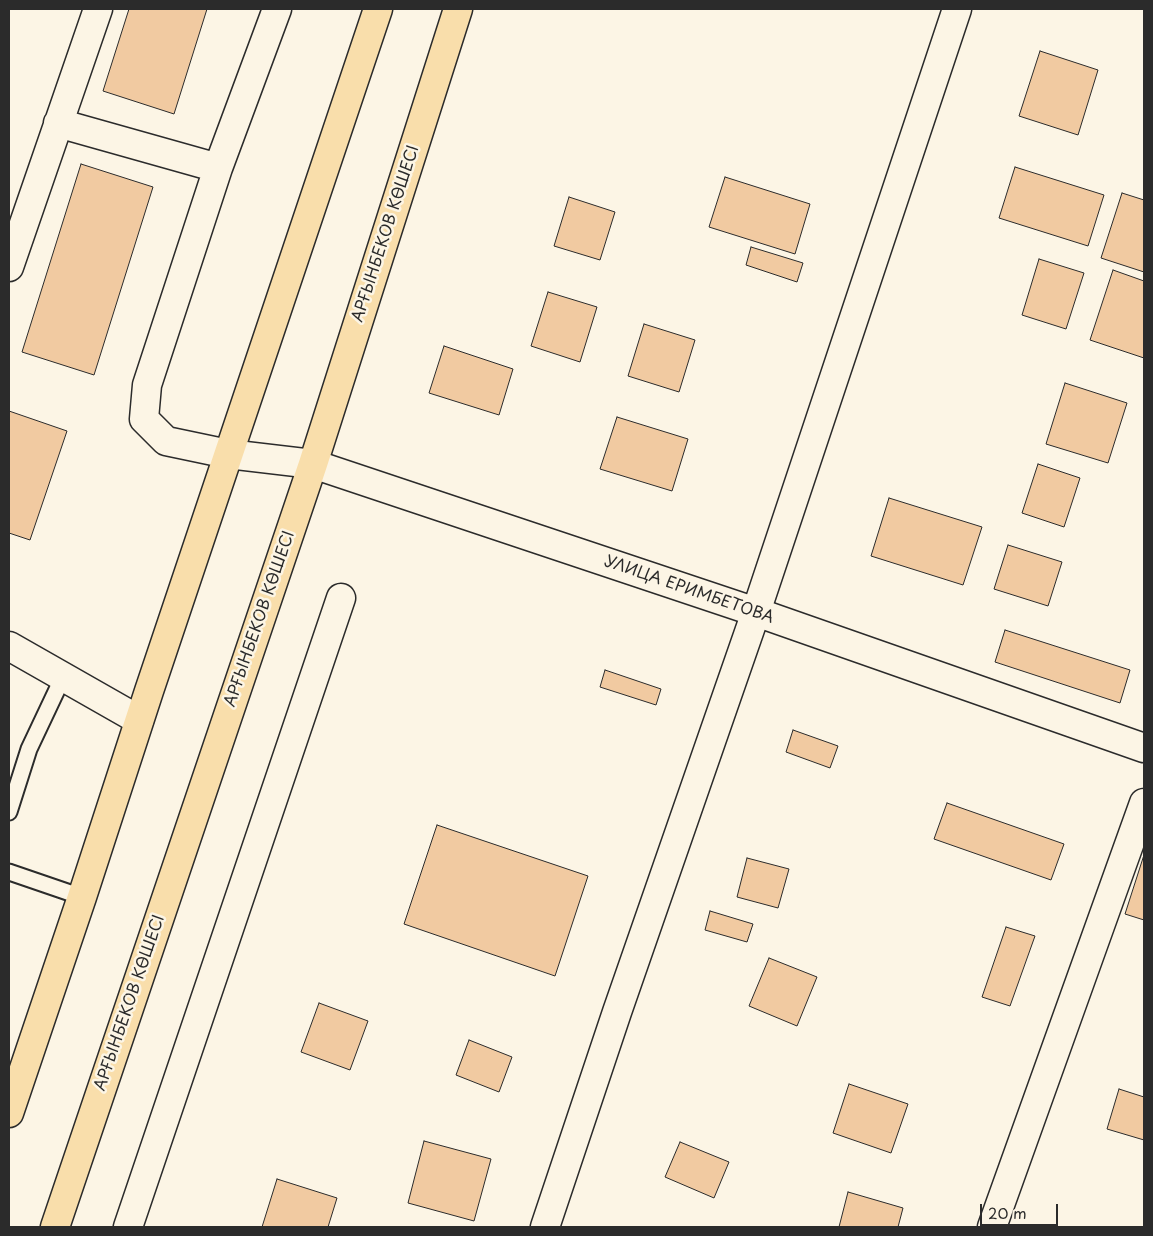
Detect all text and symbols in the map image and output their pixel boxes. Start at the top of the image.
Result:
street label: АРҒЫНБЕКОВ КӨШЕСІ [348,143,424,325]
street label: АРҒЫНБЕКОВ КӨШЕСІ [221,529,299,709]
street label: УЛИЦА ЕРИМБЕТОВА [602,552,776,628]
street label: АРҒЫНБЕКОВ КӨШЕСІ [91,913,169,1093]
scale bar [983,1194,1060,1226]
text: 20 m [988,1201,1027,1224]

